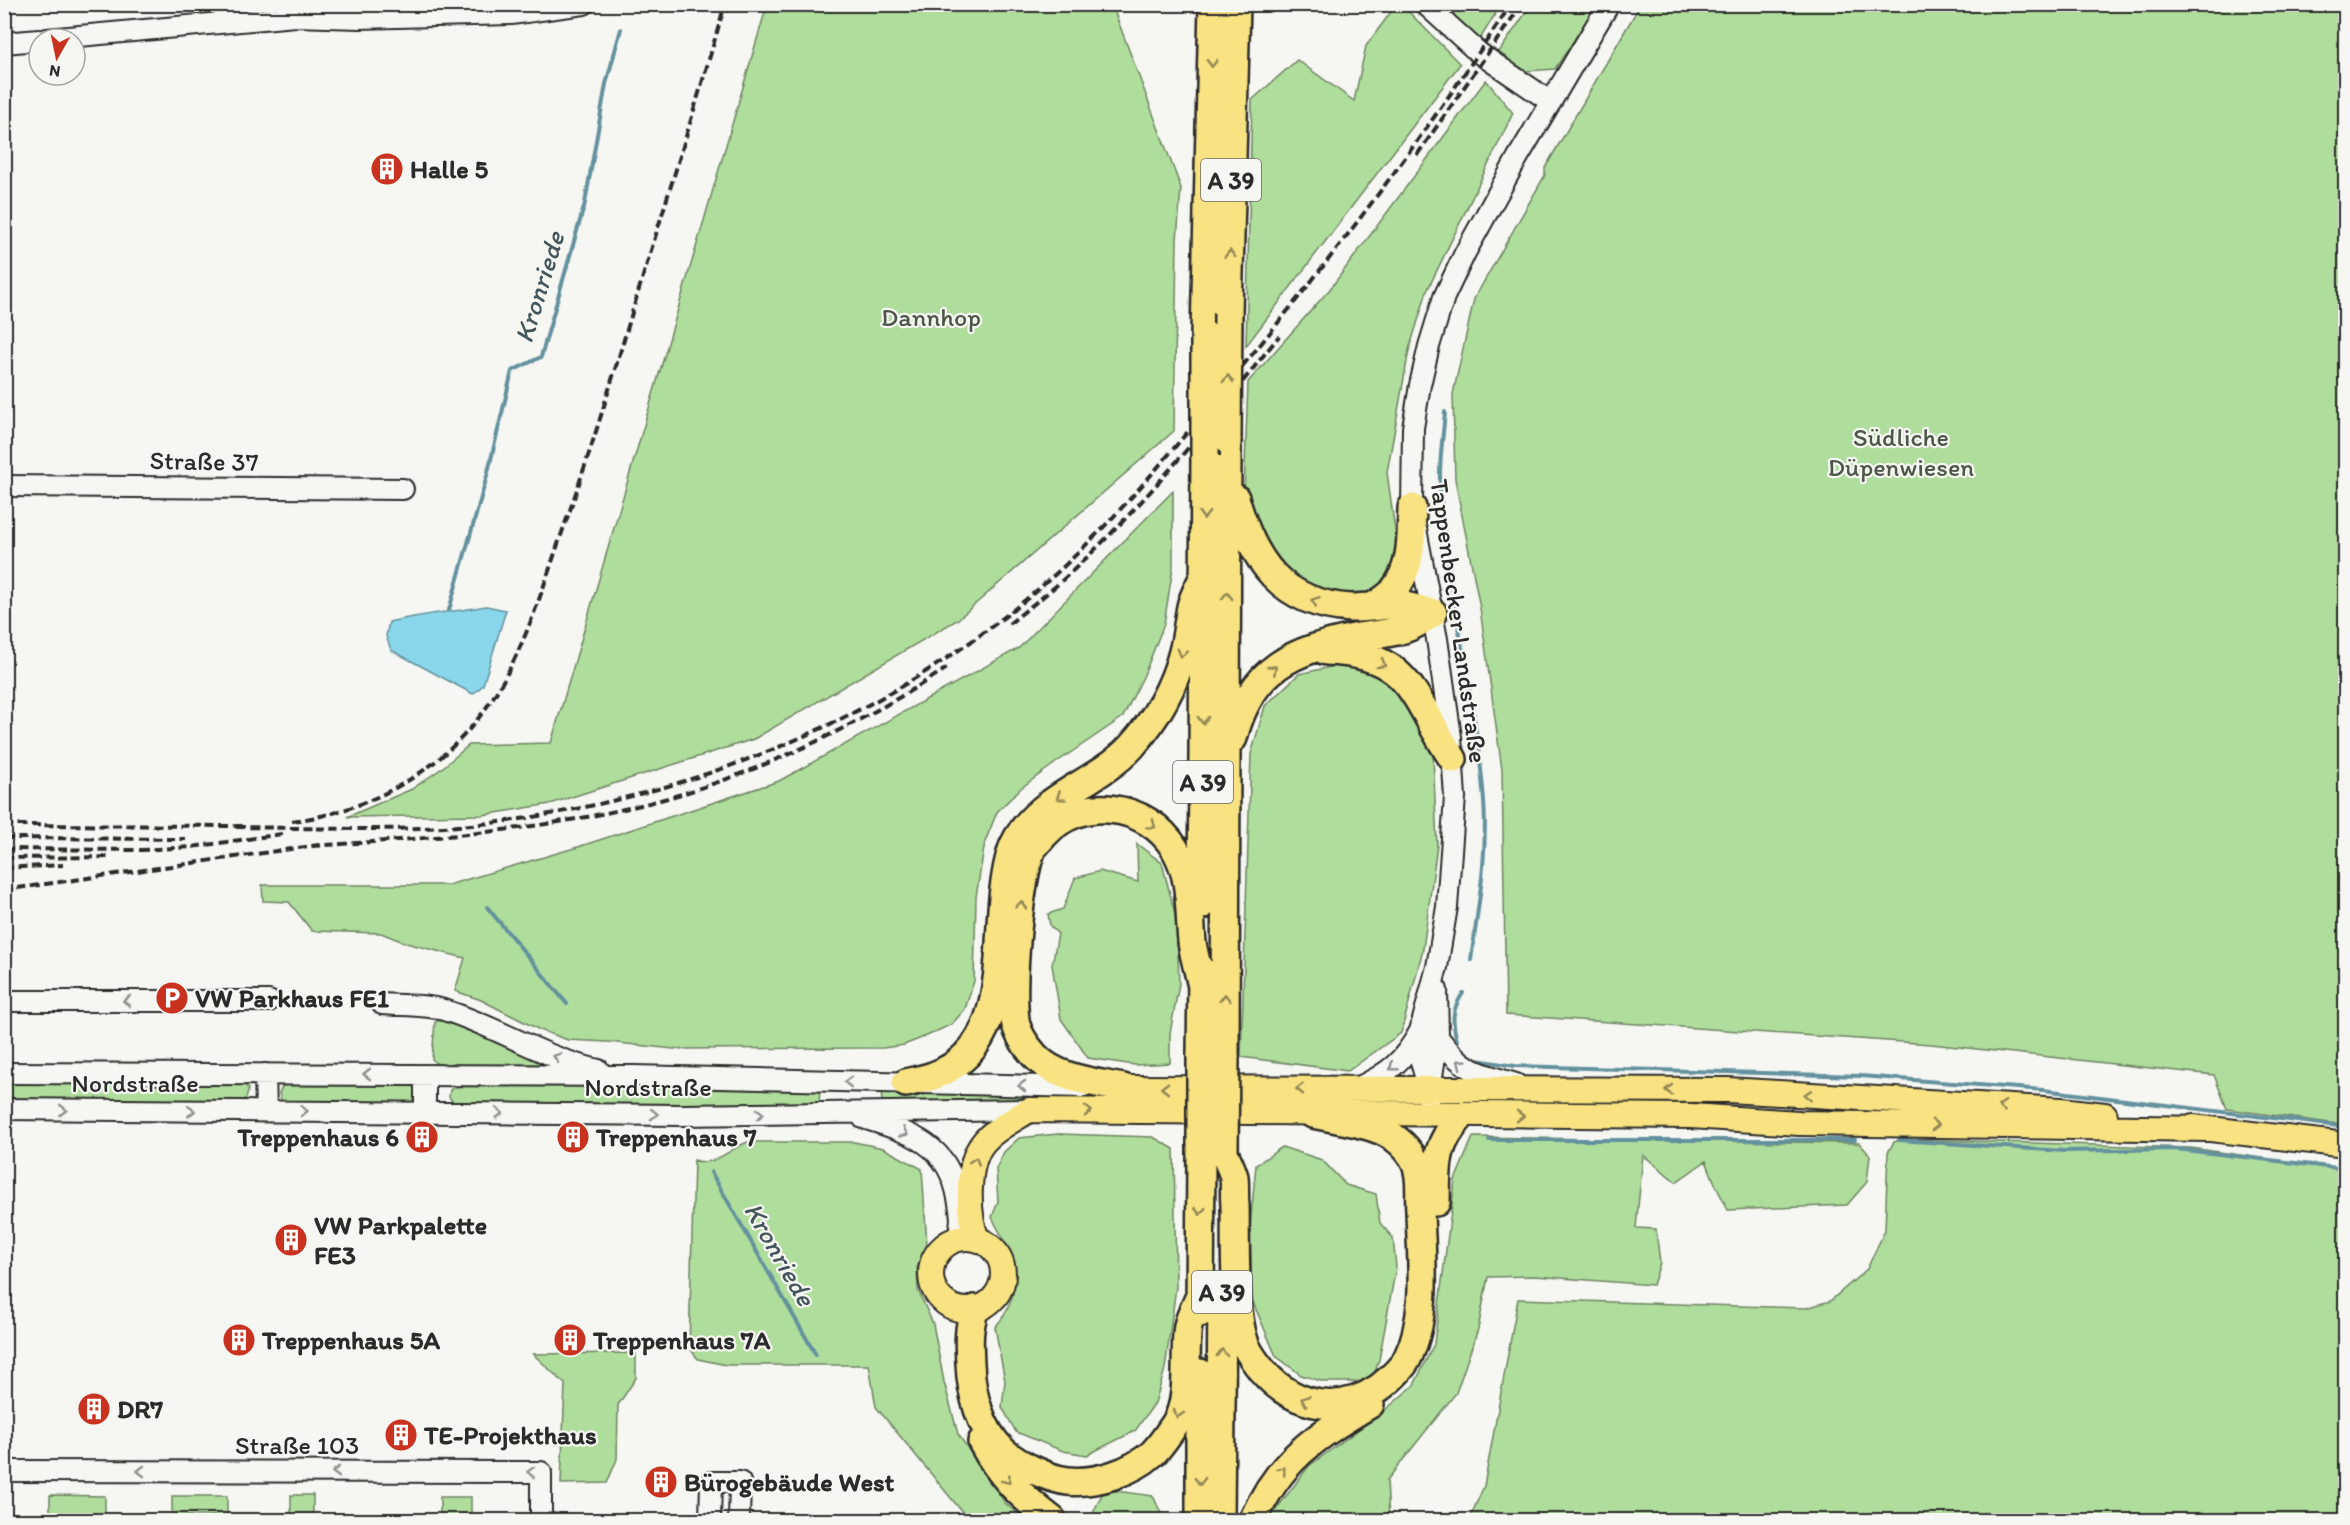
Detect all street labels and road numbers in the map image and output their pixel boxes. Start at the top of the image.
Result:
road number: A 39 [1201,159,1261,201]
street label: Straße 37 [149,444,259,478]
street label: Tappenbecker Landstraße [1423,477,1495,765]
road number: A 39 [1173,761,1233,803]
street label: Nordstraße [71,1067,199,1099]
street label: Nordstraße [584,1071,712,1103]
road number: A 39 [1192,1271,1252,1313]
street label: Straße 103 [235,1429,359,1461]

